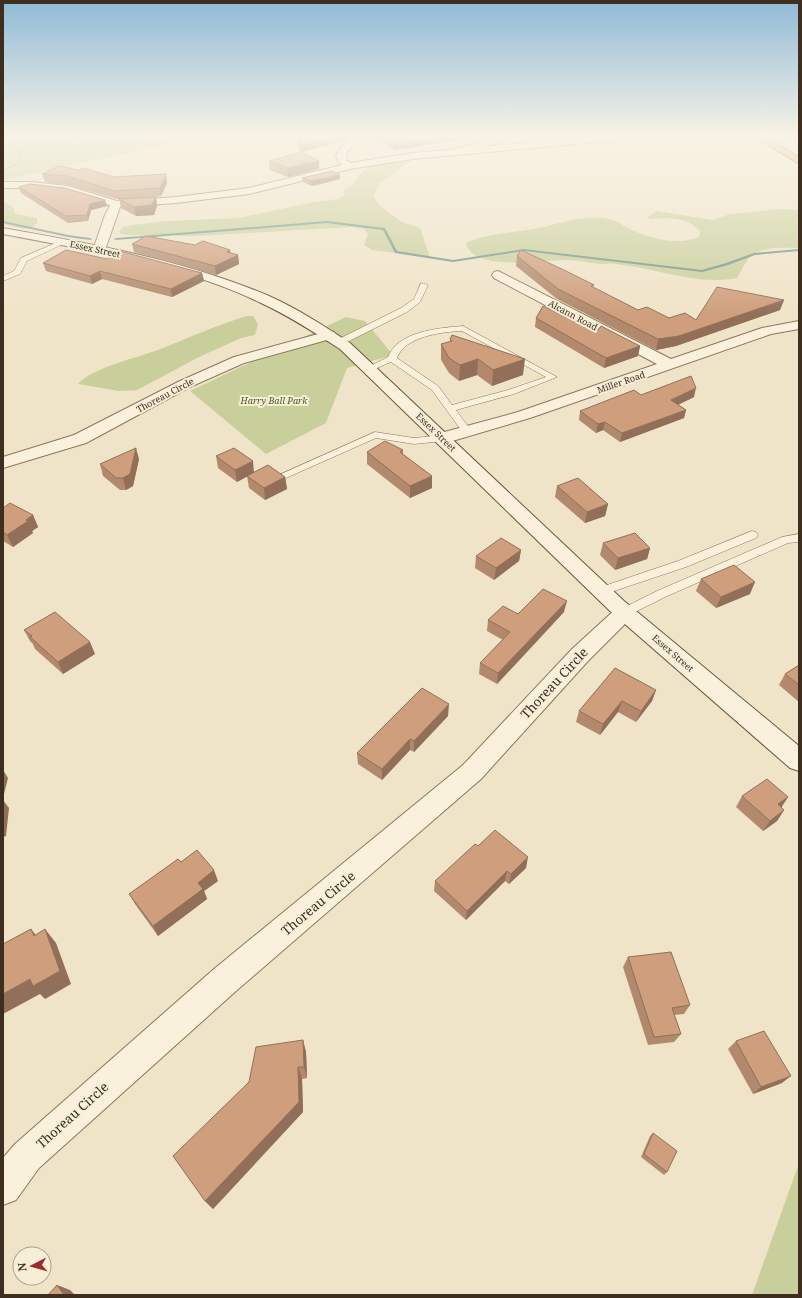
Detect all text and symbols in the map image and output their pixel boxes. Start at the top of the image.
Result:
street label: Essex Street [69,237,121,261]
street label: Alcann Road [546,297,600,334]
street label: Miller Road [595,368,647,396]
street label: Thoreau Circle [134,374,196,416]
park label: Harry Ball Park [240,394,308,407]
street label: Essex Street [413,410,459,454]
street label: Essex Street [649,631,697,675]
street label: Thoreau Circle [516,643,592,723]
street label: Thoreau Circle [277,867,359,939]
street label: Thoreau Circle [32,1078,112,1152]
north arrow [12,1246,52,1286]
text: N [14,1262,29,1272]

